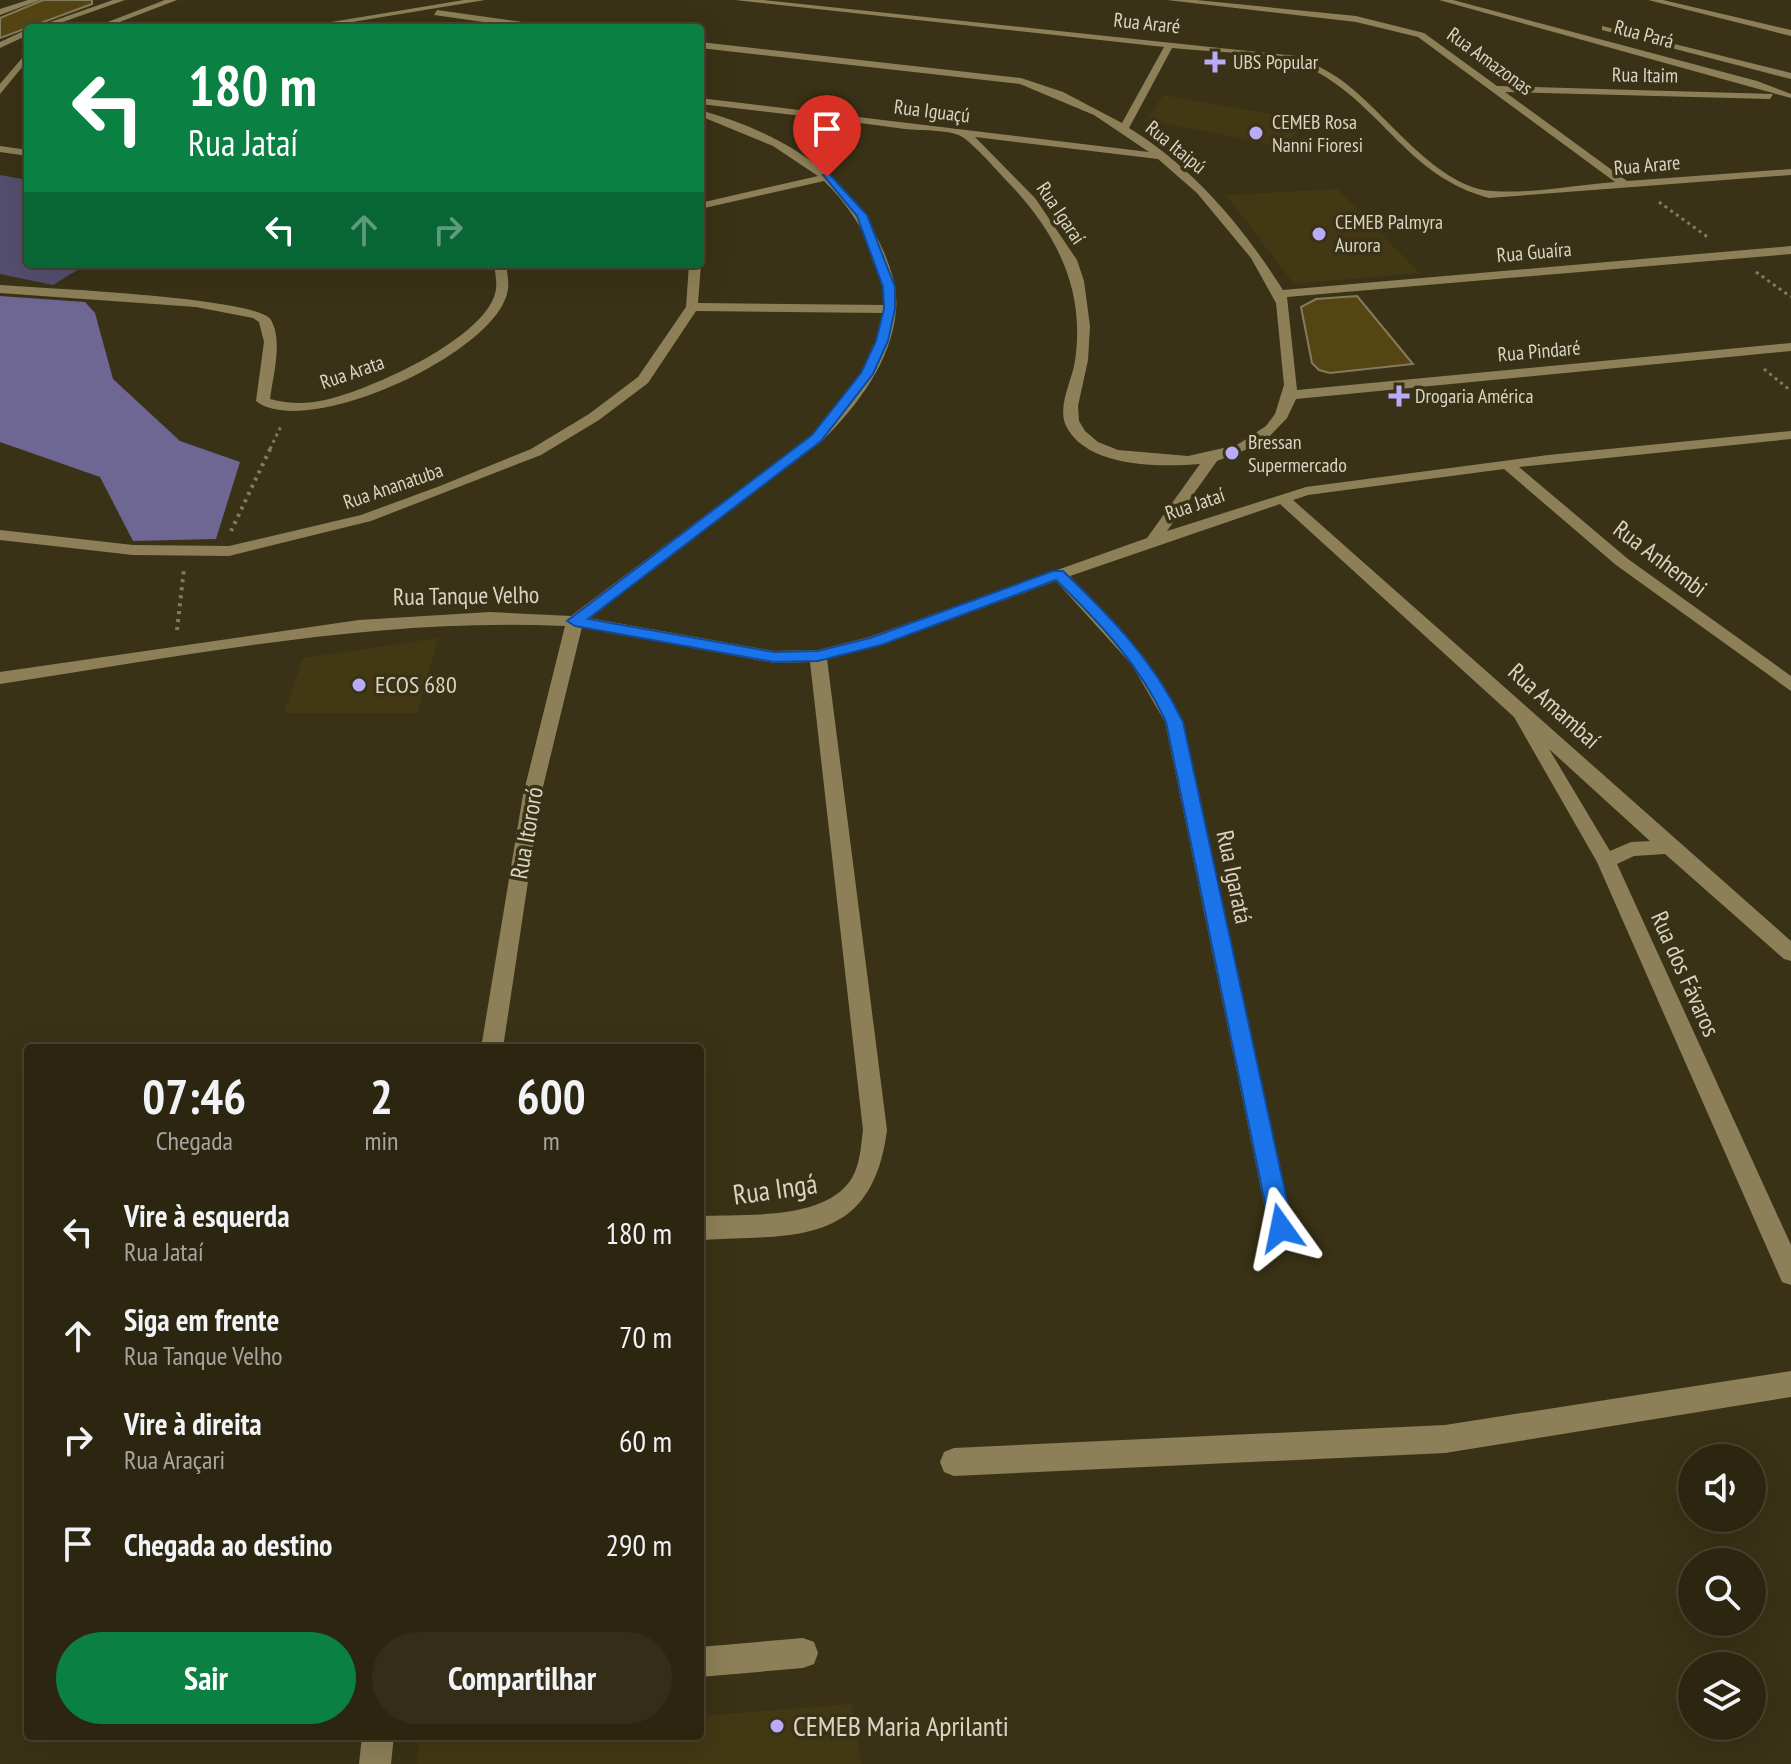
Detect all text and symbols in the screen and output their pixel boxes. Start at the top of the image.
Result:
street label: Rua Araré [1112,7,1182,39]
street label: Rua Pará [1611,14,1677,54]
street label: Rua Amazonas [1442,21,1538,101]
text: 180 m [188,49,317,121]
place label: UBS Popular [1233,49,1319,75]
marker: UBS Popular [1204,51,1226,73]
icon: left [56,56,160,160]
street label: Rua Itaim [1612,61,1678,89]
street label: Rua Iguaçú [893,93,971,129]
pin [793,95,861,177]
icon: arrive [805,107,849,151]
place label: CEMEB Rosa Nanni Fioresi [1272,109,1363,158]
street label: Rua Itaipú [1140,115,1212,179]
text: Rua Jataí [188,119,298,166]
marker: CEMEB Rosa Nanni Fioresi [1247,124,1265,142]
street label: Rua Arare [1613,149,1681,181]
street label: Rua Igaraí [1031,177,1092,250]
icon: left [258,208,302,252]
icon: ahead [342,208,386,252]
icon: right [426,208,470,252]
place label: CEMEB Palmyra Aurora [1335,209,1443,258]
marker: CEMEB Palmyra Aurora [1310,225,1328,243]
street label: Rua Guaíra [1496,236,1572,268]
street label: Rua Pindaré [1496,334,1582,368]
street label: Rua Arata [316,349,388,395]
place label: Drogaria América [1415,383,1533,409]
marker: Drogaria América [1390,387,1408,405]
place label: Bressan Supermercado [1248,429,1347,478]
marker: Bressan Supermercado [1223,444,1241,462]
street label: Rua Ananatuba [340,457,446,515]
street label: Rua Jataí [1162,482,1229,526]
street label: Rua Anhembi [1607,513,1713,604]
street label: Rua Tanque Velho [393,579,539,612]
street label: Rua Amambaí [1502,656,1607,755]
place label: ECOS 680 [375,669,457,700]
marker: ECOS 680 [350,676,368,694]
street label: Rua Itororó [503,784,550,881]
street label: Rua Igaratá [1209,827,1259,926]
street label: Rua dos Fávaros [1644,906,1727,1041]
text: 07:46 [142,1065,246,1127]
text: 2 [370,1065,393,1127]
text: 600 [517,1065,586,1127]
text: Chegada [156,1124,233,1157]
text: min [364,1124,398,1157]
text: m [543,1124,560,1157]
street label: Rua Ingá [730,1164,820,1213]
position arrow [1239,1186,1323,1270]
text: Vire à esquerda [124,1196,290,1235]
icon: left [56,1210,100,1254]
text: 180 m [606,1213,672,1252]
text: Rua Jataí [124,1235,204,1268]
text: Siga em frente [124,1300,279,1339]
icon: ahead [56,1314,100,1358]
text: 70 m [619,1317,672,1356]
text: Rua Tanque Velho [124,1339,283,1372]
text: Vire à direita [124,1404,262,1443]
icon: right [56,1418,100,1462]
text: 60 m [619,1421,672,1460]
text: Rua Araçari [124,1443,225,1476]
map controls [1678,1444,1766,1740]
button: sound [1678,1444,1766,1532]
icon: arrive [56,1522,100,1566]
text: Chegada ao destino [124,1525,332,1564]
text: 290 m [606,1525,672,1564]
button: search [1678,1548,1766,1636]
button: Sair [56,1632,356,1724]
button: Compartilhar [372,1632,672,1724]
button: layers [1678,1652,1766,1740]
place label: CEMEB Maria Aprilanti [793,1707,1009,1744]
marker: CEMEB Maria Aprilanti [768,1717,786,1735]

